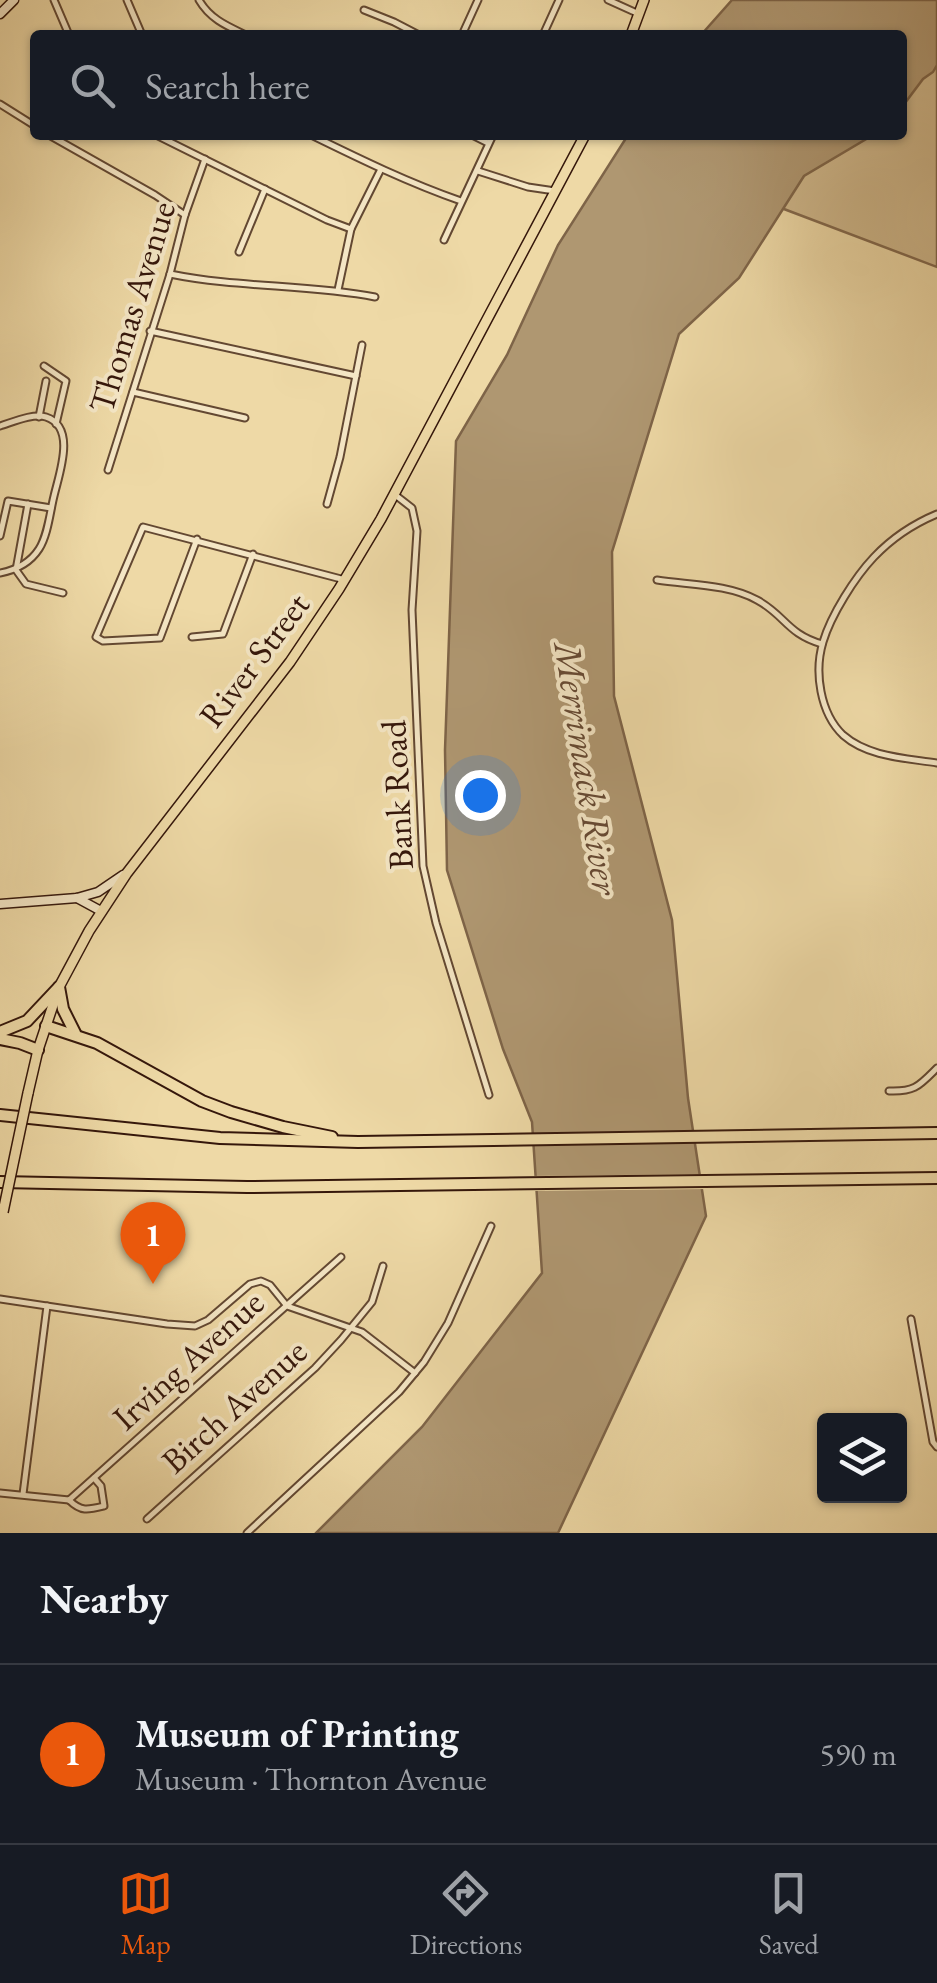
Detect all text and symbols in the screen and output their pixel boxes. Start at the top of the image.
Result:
search box [30,30,907,140]
icon: search [65,58,120,113]
text: Search here [145,61,310,110]
street label: Thomas Avenue [78,196,185,418]
street label: River Street [188,583,319,736]
water label: Merrimack River [543,636,632,899]
street label: Bank Road [370,719,423,871]
your location [455,770,506,821]
pin: 1 [120,1202,186,1284]
street label: Irving Avenue [103,1280,273,1439]
street label: Birch Avenue [152,1329,316,1483]
map controls [817,1413,907,1503]
button: layers [817,1413,907,1503]
text: Nearby [40,1571,169,1626]
text: Museum of Printing [135,1709,459,1758]
text: 1 [64,1733,81,1775]
text: 590 m [820,1733,897,1775]
text: Museum · Thornton Avenue [135,1758,487,1800]
tab: Map [118,1866,173,1962]
tab: Directions [410,1866,522,1962]
tab: Saved [759,1866,819,1962]

